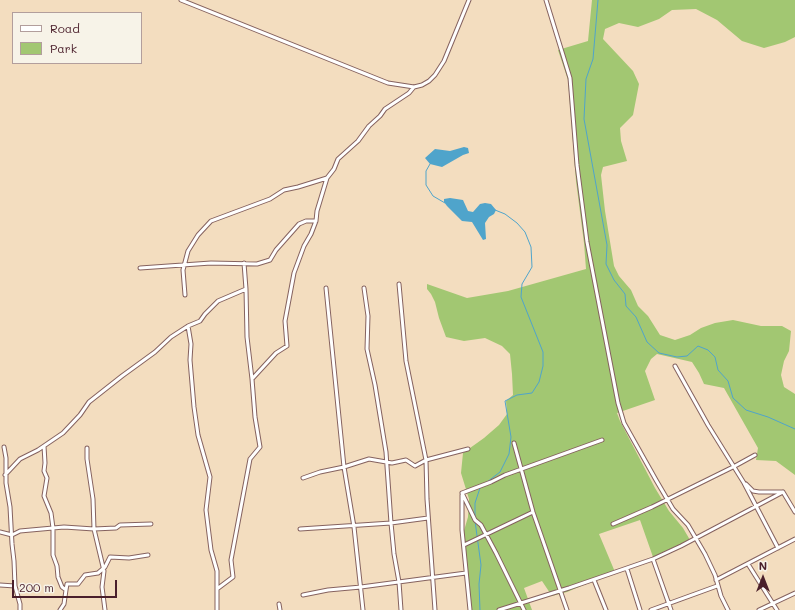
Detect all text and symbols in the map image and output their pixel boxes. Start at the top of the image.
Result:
legend [12,12,142,64]
text: Road [50,20,80,36]
text: Park [50,40,77,56]
north arrow [743,558,783,598]
text: N [759,558,767,573]
scale bar [14,572,119,598]
text: 200 m [19,579,54,595]

